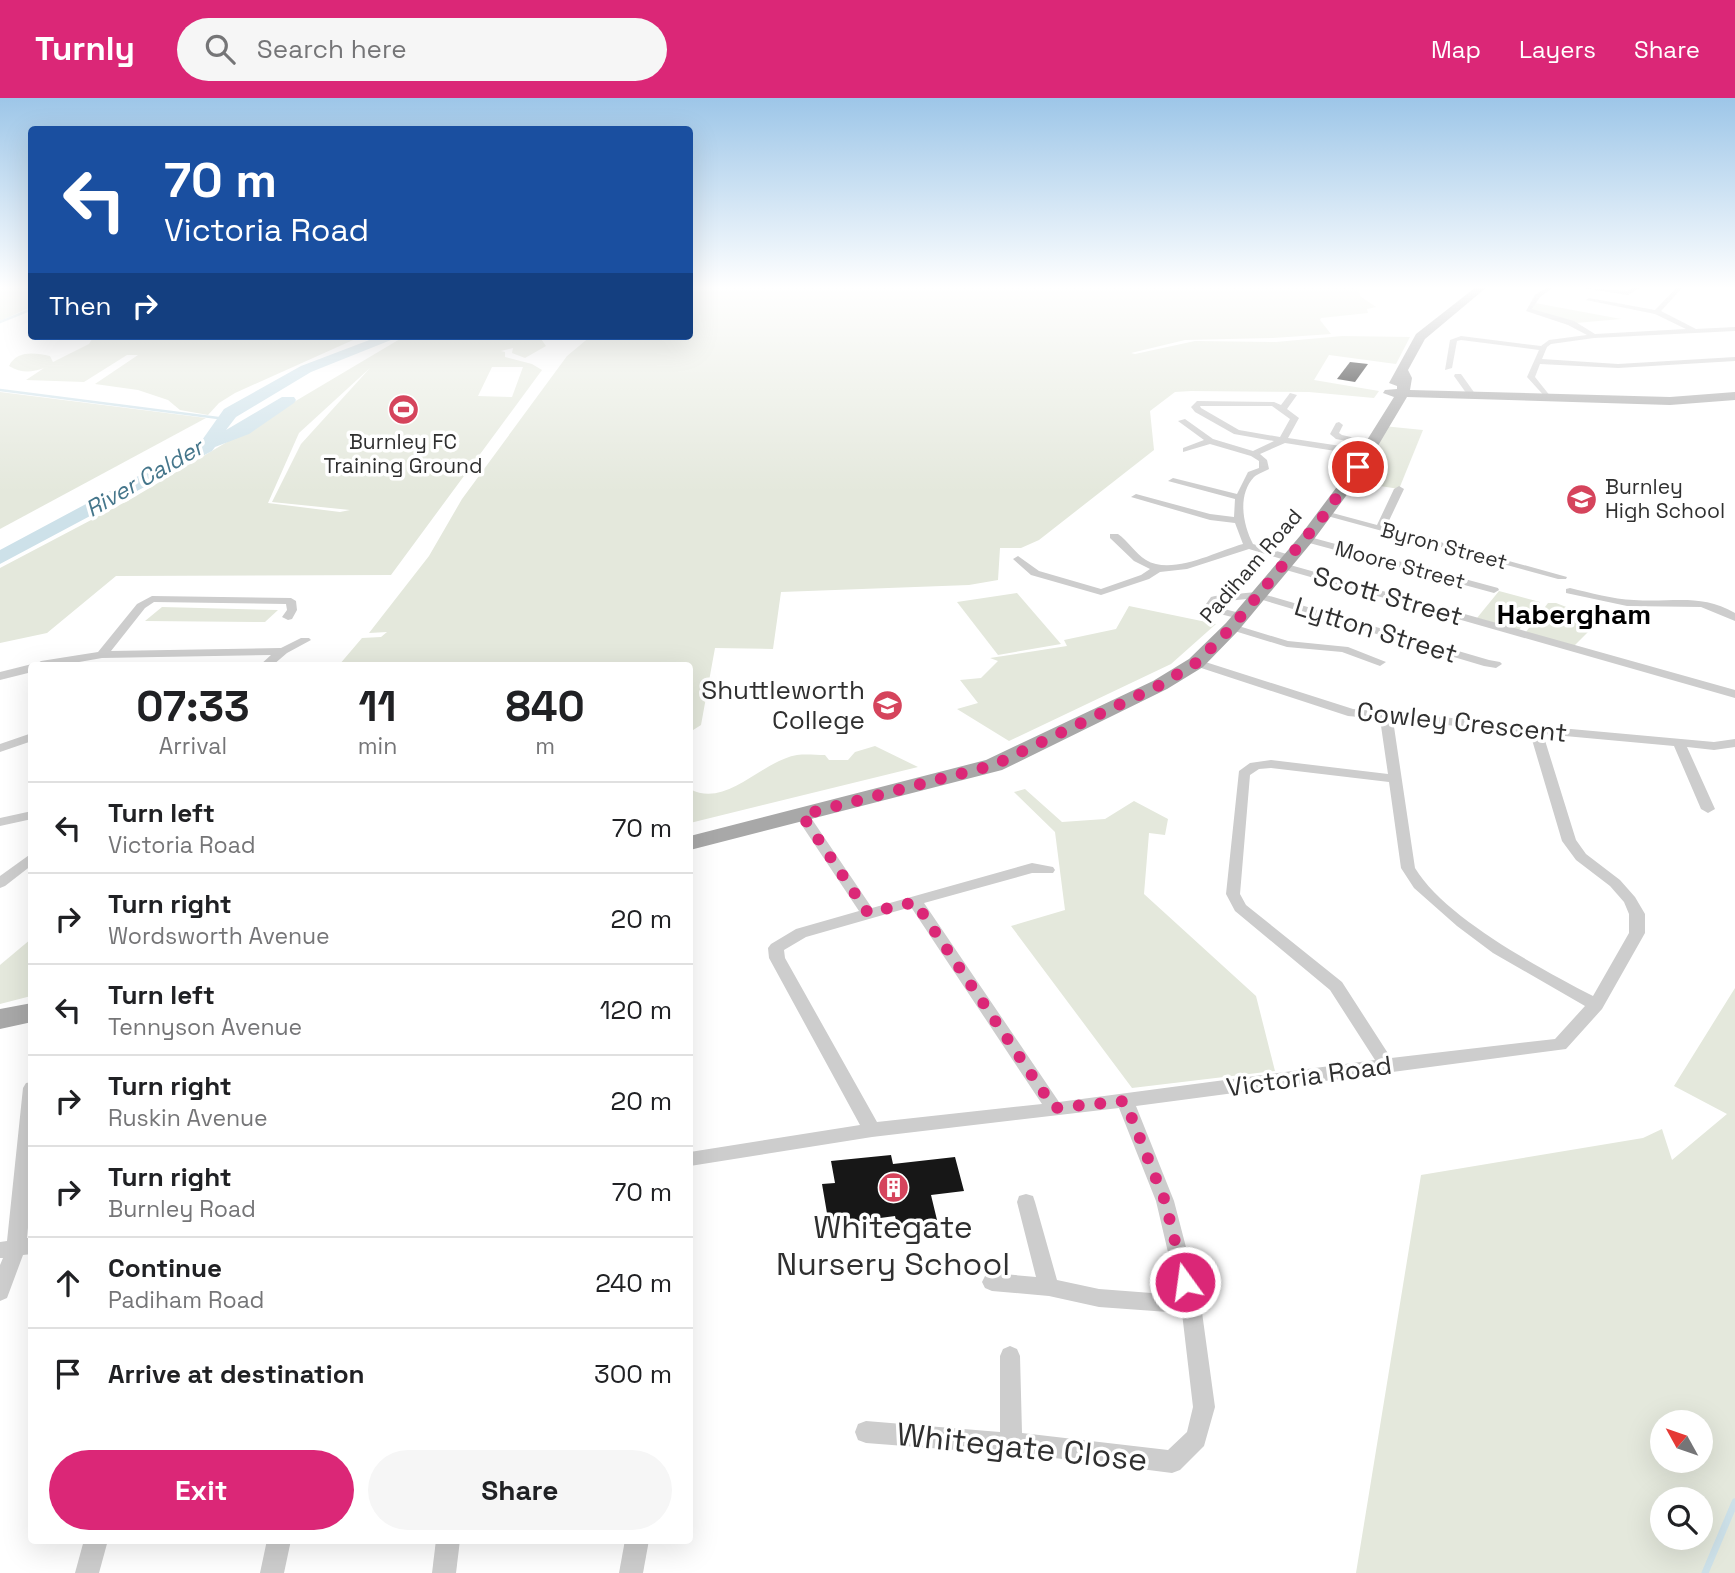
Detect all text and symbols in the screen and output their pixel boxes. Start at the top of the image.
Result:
search box [177,18,667,81]
text: Turnly [35,28,135,70]
icon: search [201,30,239,68]
text: Search here [257,32,407,66]
text: Map [1431,34,1481,65]
text: Layers [1519,34,1596,65]
text: Share [1634,34,1700,65]
text: 70 m [164,149,277,211]
icon: left [49,154,140,245]
text: Victoria Road [164,210,369,250]
icon: right [126,287,164,325]
text: Then [49,289,112,323]
sports icon: Burnley FC Training Ground [386,393,420,427]
place label: Burnley FC Training Ground [324,428,482,479]
water label: River Calder [80,431,210,524]
pin [1328,437,1388,497]
icon: arrive [1339,448,1377,486]
place label: Burnley High School [1605,473,1725,524]
school or university icon: Burnley High School [1565,482,1599,516]
street label: Padiham Road [1194,503,1308,628]
street label: Byron Street [1378,516,1510,575]
street label: Moore Street [1332,534,1468,595]
street label: Scott Street [1309,558,1467,634]
street label: Lytton Street [1290,589,1462,671]
district label: Habergham [1497,596,1651,632]
place label: Shuttleworth College [701,673,865,737]
text: 07:33 [136,680,250,733]
text: 11 [359,680,397,733]
text: 840 [506,680,585,733]
school or university icon: Shuttleworth College [871,688,905,722]
street label: Cowley Crescent [1355,694,1569,750]
text: Arrival [159,731,227,761]
text: min [358,731,397,761]
text: m [535,731,555,761]
text: Turn left [108,796,215,830]
icon: left [49,809,87,847]
text: 70 m [612,811,672,845]
text: Victoria Road [108,830,255,860]
text: Turn right [108,887,232,921]
icon: right [49,900,87,938]
text: 20 m [611,902,672,936]
text: Wordsworth Avenue [108,921,330,951]
text: Turn left [108,978,215,1012]
icon: left [49,991,87,1029]
text: 120 m [600,993,672,1027]
text: Tennyson Avenue [108,1012,302,1042]
street label: Victoria Road [1224,1048,1394,1104]
text: Turn right [108,1069,232,1103]
icon: right [49,1082,87,1120]
text: 20 m [611,1084,672,1118]
text: Ruskin Avenue [108,1103,268,1133]
text: Turn right [108,1160,232,1194]
building icon: Whitegate Nursery School [876,1171,910,1205]
icon: right [49,1173,87,1211]
text: 70 m [612,1175,672,1209]
text: Burnley Road [108,1194,256,1224]
place label: Whitegate Nursery School [776,1207,1010,1284]
position arrow [1148,1245,1222,1319]
text: Continue [108,1251,222,1285]
icon: ahead [49,1264,87,1302]
text: 240 m [595,1266,672,1300]
text: Padiham Road [108,1285,264,1315]
icon: arrive [49,1355,87,1393]
text: Arrive at destination [108,1357,365,1391]
text: 300 m [594,1357,672,1391]
north arrow [1650,1410,1713,1474]
map controls [1650,1410,1713,1550]
street label: Whitegate Close [895,1414,1149,1480]
button: Exit [49,1450,354,1530]
button: Share [368,1450,672,1530]
button: search [1650,1487,1713,1550]

